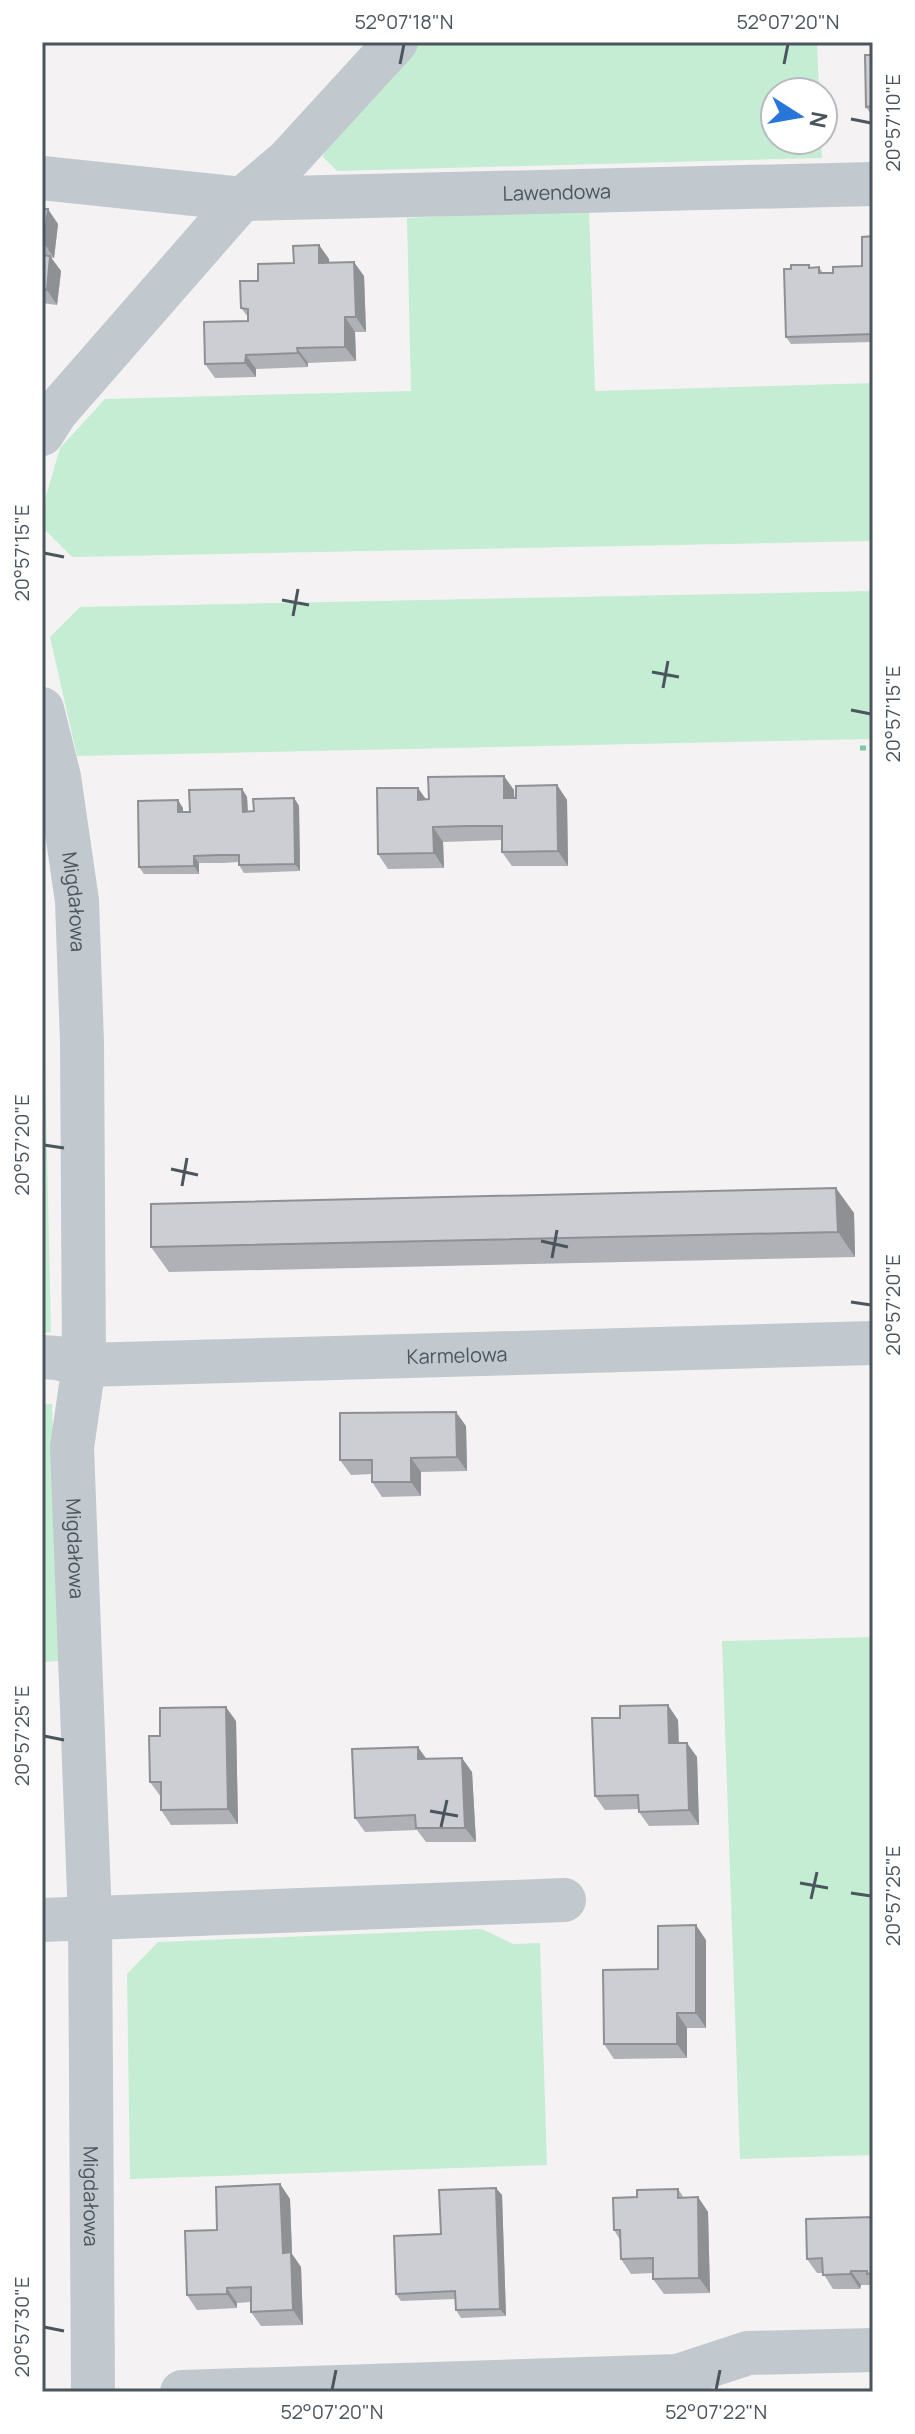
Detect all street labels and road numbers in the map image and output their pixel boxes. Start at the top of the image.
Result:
street label: Lawendowa [502,177,611,206]
street label: Migdałowa [56,850,92,952]
street label: Karmelowa [406,1340,508,1370]
street label: Migdałowa [60,1498,91,1599]
street label: Migdałowa [78,2146,106,2247]

